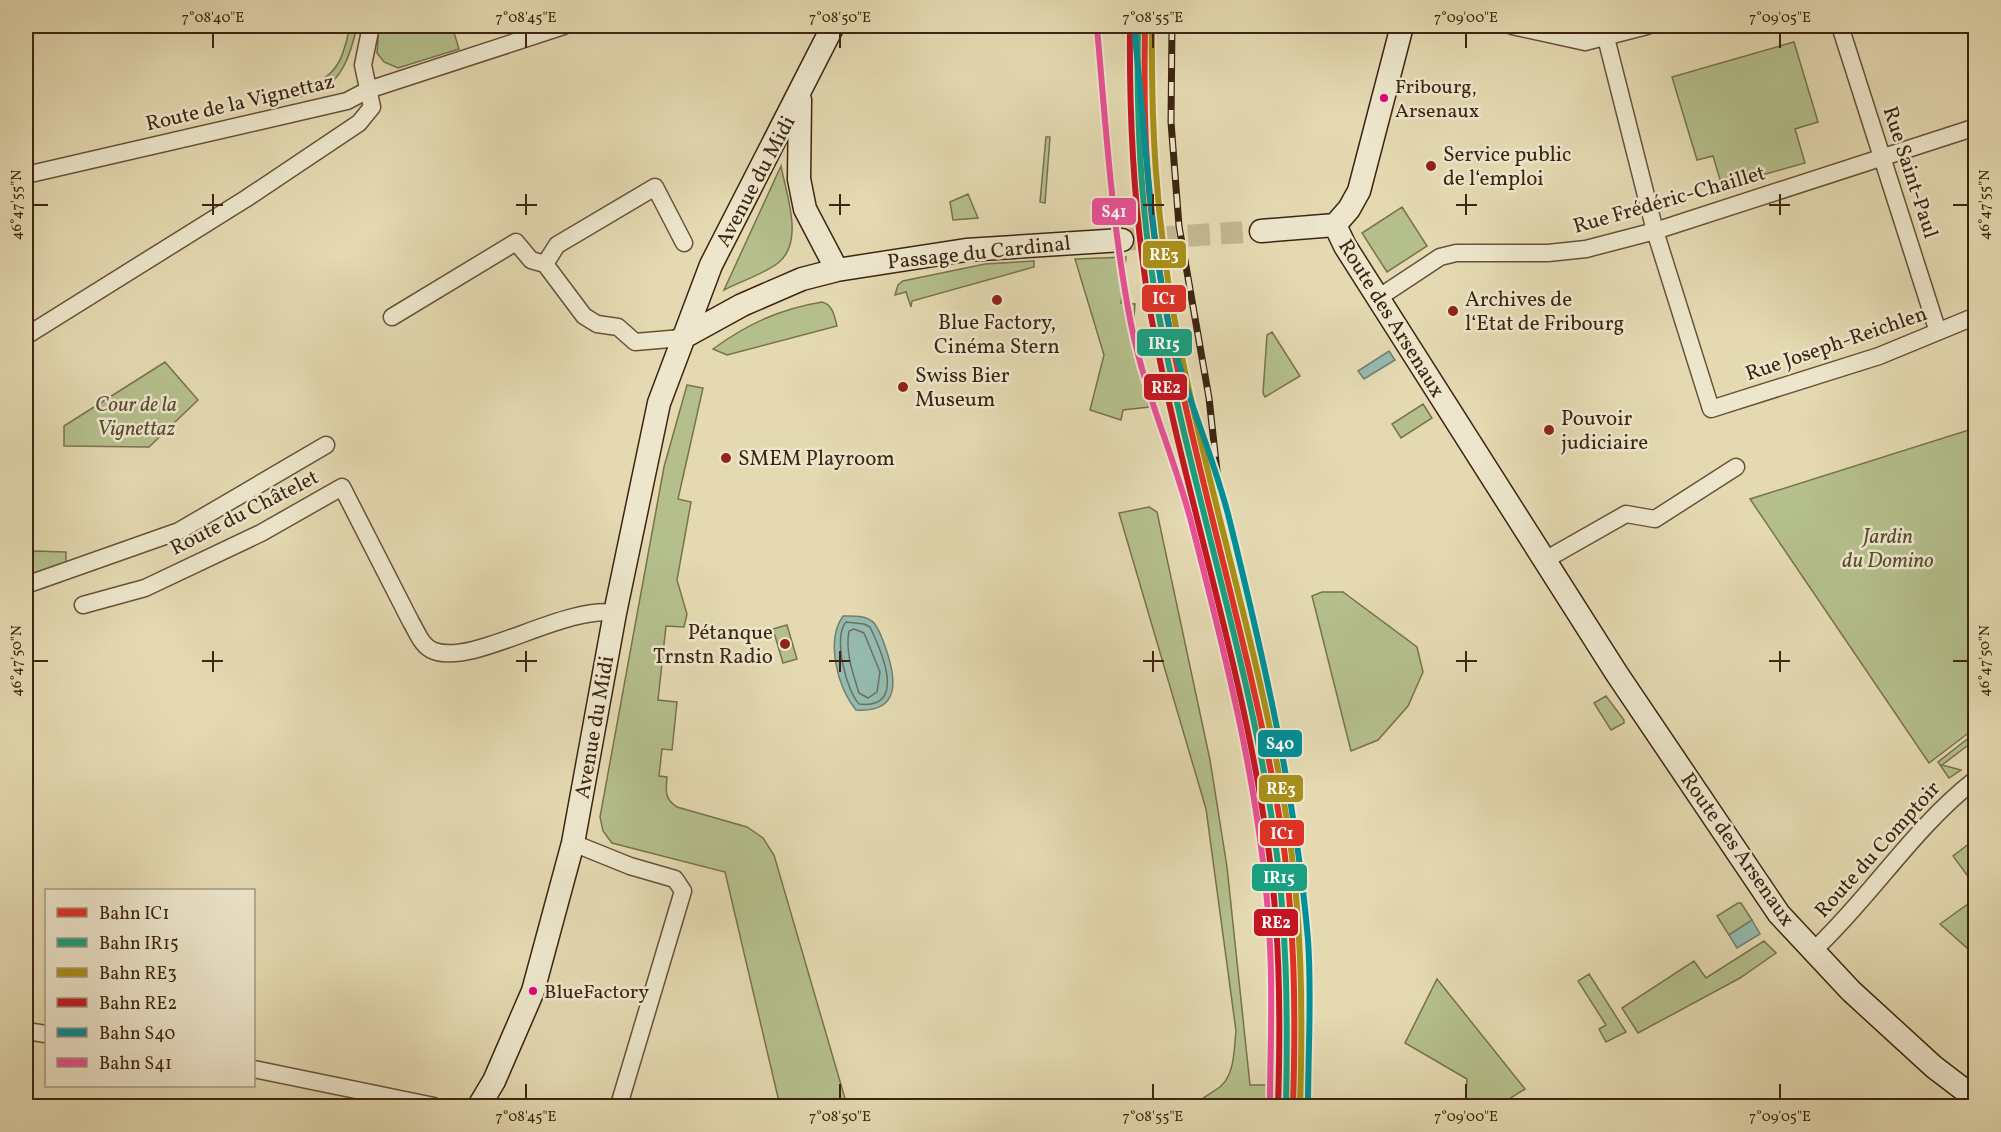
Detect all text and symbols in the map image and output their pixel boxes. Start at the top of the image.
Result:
text: 7°08'40"E [182,8,244,29]
text: 7°08'45"E [496,8,556,29]
text: 7°08'50"E [809,8,871,29]
text: 7°08'55"E [1123,8,1183,29]
text: 7°09'00"E [1434,8,1498,29]
text: 7°09'05"E [1749,8,1811,29]
street label: Route de la Vignettaz [143,68,338,139]
place label: Fribourg, Arsenaux [1395,74,1479,126]
marker: Fribourg, Arsenaux [1378,92,1390,104]
street label: Rue Saint-Paul [1875,103,1945,242]
street label: Avenue du Midi [710,111,803,252]
place label: Service public de l‘emploi [1443,141,1571,194]
marker: Service public de l‘emploi [1424,159,1438,173]
street label: Rue Frédéric-Chaillet [1570,159,1769,242]
text: 46°47'55"N [7,170,28,240]
text: 46°47'55"N [1975,170,1996,240]
line badge: S41 [1091,197,1137,226]
text: S41 [1101,202,1127,224]
street label: Passage du Cardinal [886,229,1072,278]
street label: Route des Arsenaux [1330,234,1451,404]
line badge: RE3 [1142,240,1187,269]
text: RE3 [1149,245,1179,267]
line badge: IC1 [1141,284,1187,313]
place label: Archives de l‘Etat de Fribourg [1465,286,1624,339]
text: IC1 [1153,289,1175,311]
marker: Blue Factory, Cinéma Stern [990,293,1004,307]
street label: Rue Joseph-Reichlen [1742,300,1931,389]
marker: Archives de l‘Etat de Fribourg [1446,304,1460,318]
place label: Blue Factory, Cinéma Stern [934,309,1060,362]
line badge: IR15 [1136,328,1193,357]
text: IR15 [1148,334,1180,356]
place label: Swiss Bier Museum [915,362,1010,415]
line badge: RE2 [1143,373,1188,401]
text: RE2 [1151,378,1181,400]
marker: Swiss Bier Museum [896,380,910,394]
park label: Cour de la Vignettaz [95,391,177,444]
place label: Pouvoir judiciaire [1561,405,1648,458]
marker: Pouvoir judiciaire [1542,423,1556,437]
place label: SMEM Playroom [738,445,895,474]
marker: SMEM Playroom [719,451,733,465]
street label: Route du Châtelet [165,463,324,563]
park label: Jardin du Domino [1842,523,1934,576]
place label: Pétanque Trnstn Radio [653,619,773,672]
text: 46°47'50"N [7,625,28,697]
text: 46°47'50"N [1975,625,1996,697]
marker: Pétanque Trnstn Radio [778,637,792,651]
street label: Avenue du Midi [569,653,622,801]
line badge: S40 [1257,729,1303,758]
text: S40 [1266,734,1294,756]
street label: Route des Arsenaux [1673,767,1801,933]
line badge: RE3 [1258,774,1304,803]
street label: Route du Comptoir [1809,775,1948,925]
text: RE3 [1266,779,1296,801]
line badge: IC1 [1259,819,1305,847]
text: IC1 [1271,824,1293,846]
line badge: IR15 [1251,863,1308,892]
text: IR15 [1263,868,1295,890]
legend [45,889,255,1087]
text: Bahn IC1 [99,902,169,927]
line badge: RE2 [1253,908,1299,937]
text: RE2 [1261,913,1291,935]
text: Bahn IR15 [99,932,179,957]
text: Bahn RE3 [99,962,177,987]
place label: BlueFactory [544,979,649,1007]
marker: BlueFactory [527,985,539,997]
text: Bahn RE2 [99,992,177,1017]
text: Bahn S40 [99,1022,176,1047]
text: Bahn S41 [99,1052,172,1077]
text: 7°08'45"E [496,1107,556,1128]
text: 7°08'50"E [809,1107,871,1128]
text: 7°08'55"E [1123,1107,1183,1128]
text: 7°09'00"E [1434,1107,1498,1128]
text: 7°09'05"E [1749,1107,1811,1128]

